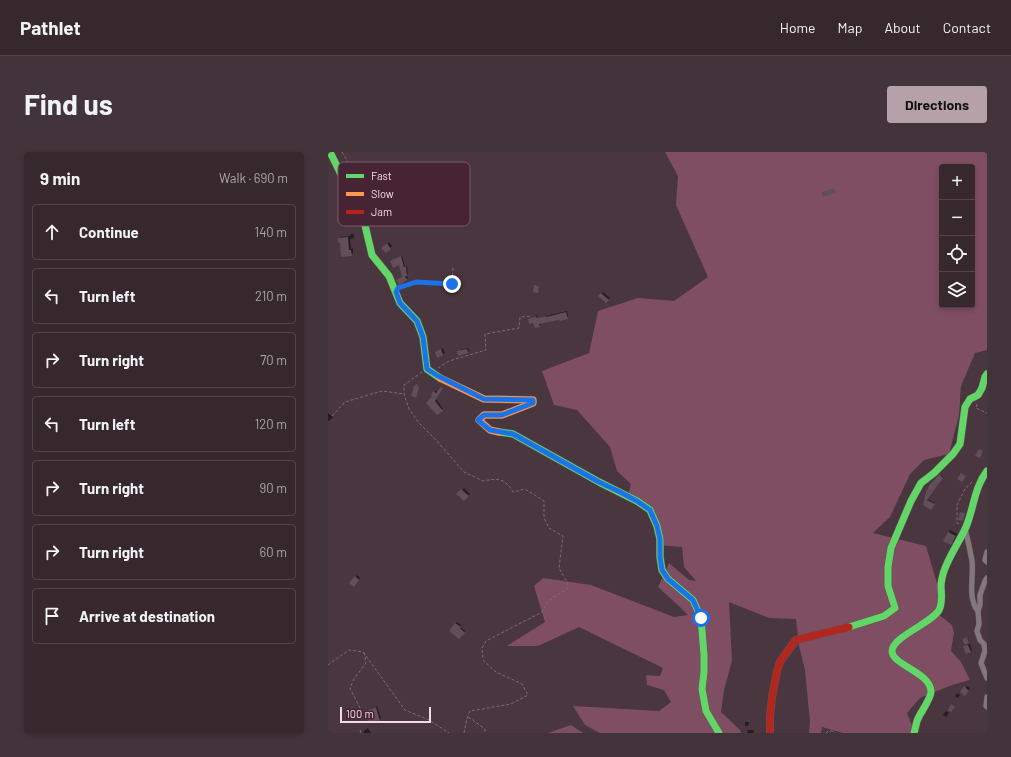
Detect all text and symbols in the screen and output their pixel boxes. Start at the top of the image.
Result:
text: Pathlet [20,16,81,39]
text: Home [780,19,816,36]
text: Map [838,19,862,36]
text: About [884,19,921,36]
text: Contact [943,19,991,36]
button: Directions [887,86,987,123]
text: Find us [24,87,113,121]
legend [338,162,470,226]
map controls [939,164,975,308]
button: + [939,164,975,200]
text: 9 min [40,168,80,188]
text: Fast [371,169,392,182]
text: Walk · 690 m [219,170,288,186]
text: Slow [371,187,394,200]
button: − [939,200,975,236]
text: Jam [371,205,392,218]
icon: ahead [41,221,63,243]
text: Continue [79,223,139,241]
text: 140 m [255,224,287,240]
button: locate [939,236,975,272]
button: layers [939,272,975,308]
route end [443,275,461,293]
icon: left [41,285,63,307]
text: Turn left [79,287,135,305]
text: 210 m [255,288,287,304]
icon: right [41,349,63,371]
text: Turn right [79,351,144,369]
text: 70 m [260,352,287,368]
icon: left [41,413,63,435]
text: Turn left [79,415,135,433]
text: 120 m [255,416,287,432]
icon: right [41,477,63,499]
text: Turn right [79,479,144,497]
text: 90 m [260,480,287,496]
icon: right [41,541,63,563]
text: Turn right [79,543,144,561]
text: 60 m [260,544,287,560]
icon: arrive [41,605,63,627]
text: Arrive at destination [79,607,215,625]
route start [692,609,710,627]
scale bar [340,705,431,724]
text: 100 m [346,707,374,720]

